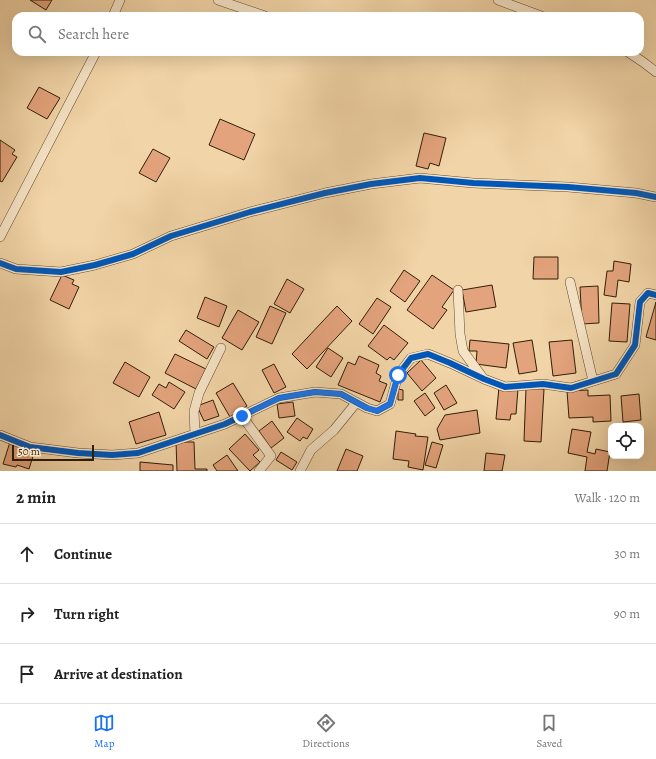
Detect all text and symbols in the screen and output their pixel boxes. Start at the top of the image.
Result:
search box [12,12,644,56]
icon: search [26,23,48,45]
text: Search here [58,24,129,44]
route start [389,366,407,384]
route end [233,407,251,425]
map controls [608,423,644,459]
button: locate [608,423,644,459]
scale bar [12,443,94,462]
text: 50 m [18,444,40,459]
text: 2 min [16,486,56,509]
text: Walk · 120 m [575,489,640,506]
icon: ahead [16,543,38,565]
text: Continue [54,544,112,564]
text: 30 m [614,545,640,562]
icon: right [16,603,38,625]
text: Turn right [54,604,119,624]
text: 90 m [614,605,640,622]
icon: arrive [16,663,38,685]
text: Arrive at destination [54,664,183,684]
tab: Map [93,712,115,751]
tab: Directions [302,712,350,751]
tab: Saved [536,712,563,751]

